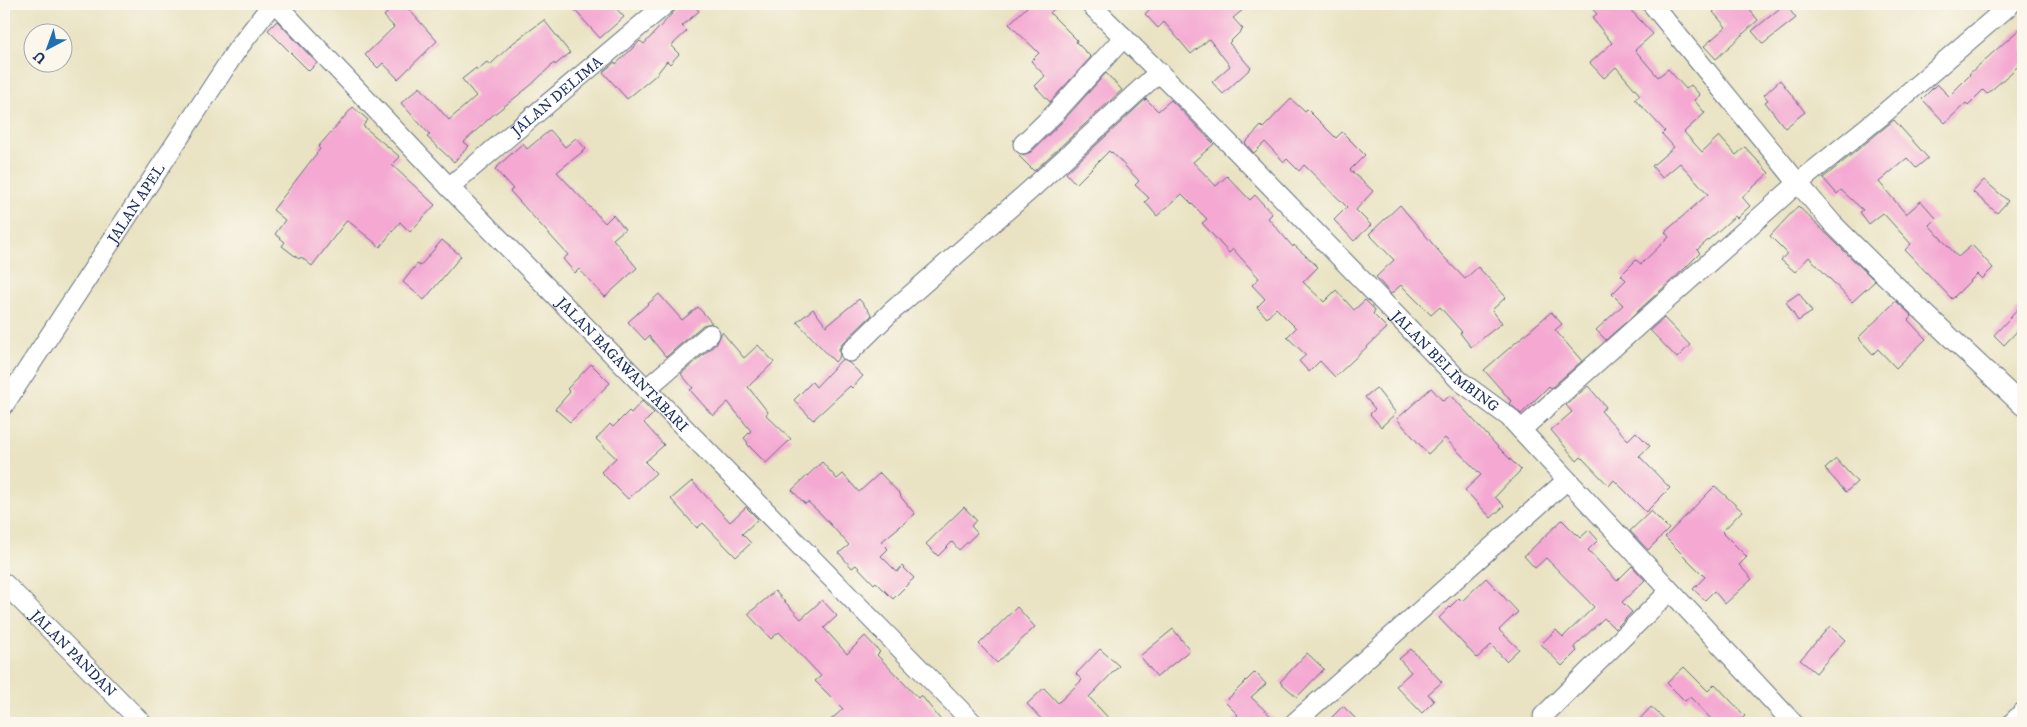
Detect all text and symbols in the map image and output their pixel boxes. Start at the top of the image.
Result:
north arrow [22,22,72,72]
text: U [30,47,50,67]
street label: JALAN DELIMA [506,52,607,142]
street label: JALAN APEL [102,160,170,249]
street label: JALAN BAGAWANTABARI [551,292,692,436]
street label: JALAN BELIMBING [1386,305,1503,417]
street label: JALAN PANDAN [25,605,120,701]

